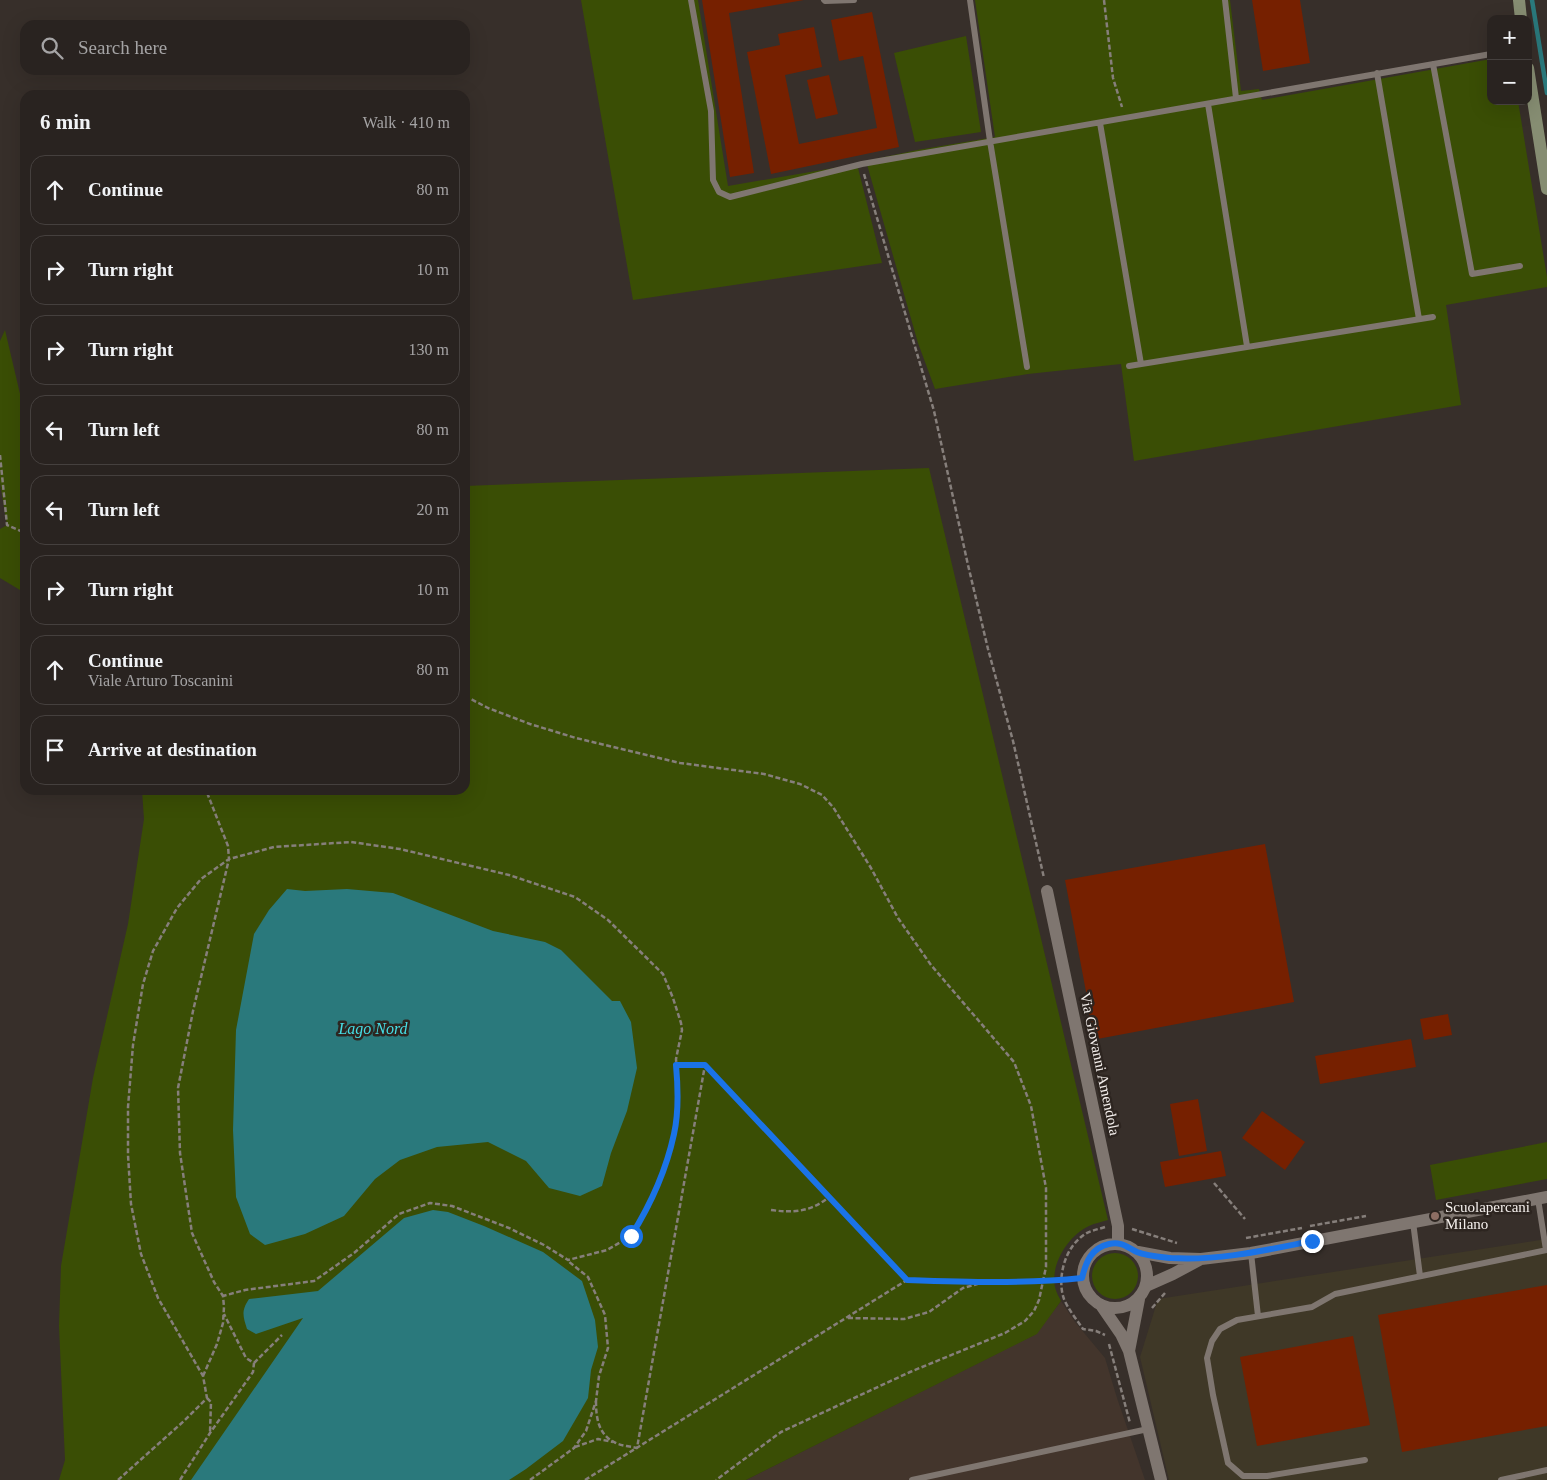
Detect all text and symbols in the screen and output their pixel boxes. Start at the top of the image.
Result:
map controls [1487,15,1532,105]
button: + [1487,15,1532,60]
search box [20,20,470,75]
icon: search [38,34,66,62]
text: Search here [78,37,167,58]
button: − [1487,60,1532,105]
text: 6 min [40,110,91,134]
text: Walk · 410 m [363,114,450,131]
icon: ahead [41,176,69,204]
text: Continue [88,179,163,200]
text: 80 m [417,181,449,198]
icon: right [41,256,69,284]
text: Turn right [88,259,173,280]
text: 10 m [417,261,449,278]
icon: right [41,336,69,364]
text: Turn right [88,339,173,360]
text: 130 m [409,341,449,358]
icon: left [41,416,69,444]
text: Turn left [88,419,160,440]
text: 80 m [417,421,449,438]
icon: left [41,496,69,524]
text: Turn left [88,499,160,520]
text: 20 m [417,501,449,518]
icon: right [41,576,69,604]
text: Turn right [88,579,173,600]
text: 10 m [417,581,449,598]
text: Continue [88,650,163,671]
icon: ahead [41,656,69,684]
text: 80 m [417,661,449,678]
text: Viale Arturo Toscanini [88,672,233,689]
icon: arrive [41,736,69,764]
text: Arrive at destination [88,739,257,760]
street label: Via Giovanni Amendola [1077,991,1123,1137]
water label: Lago Nord [337,1020,409,1038]
place label: Scuolapercani Milano [1445,1199,1530,1232]
marker: Scuolapercani Milano [1429,1210,1441,1222]
route start [620,1225,643,1248]
route end [1301,1230,1324,1253]

